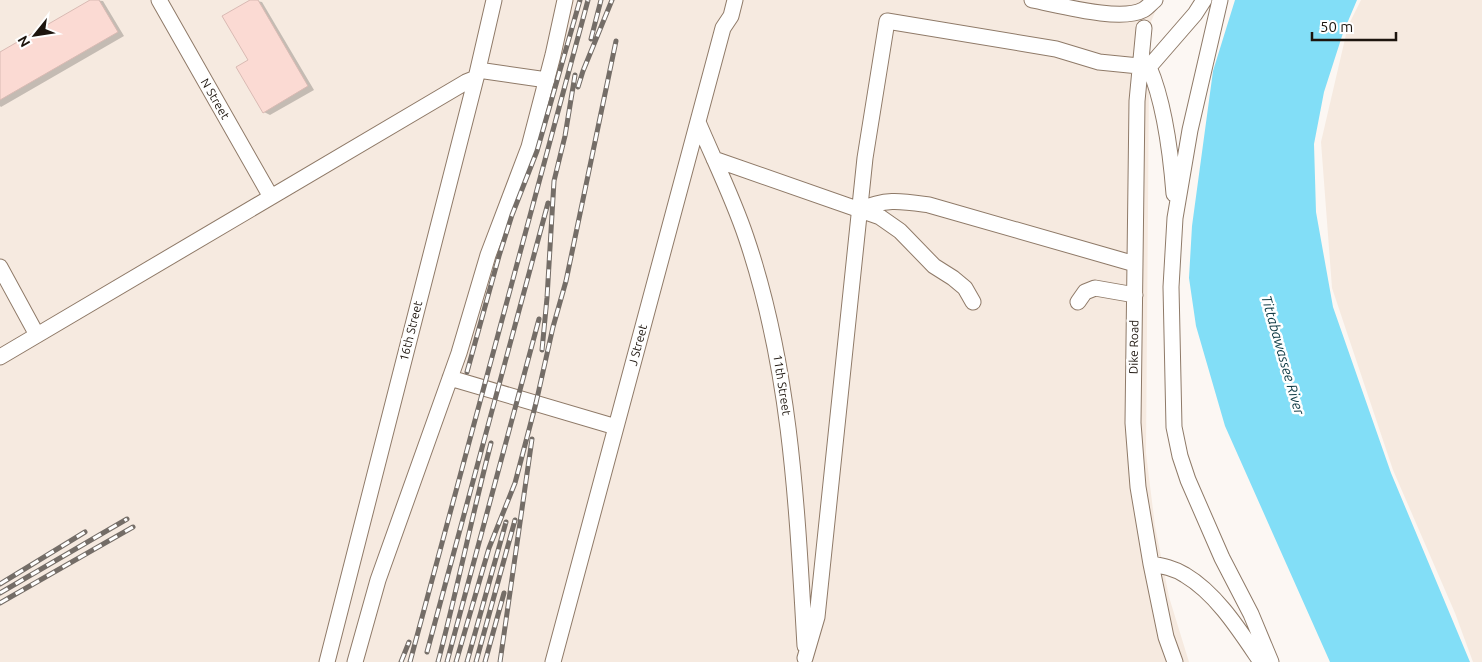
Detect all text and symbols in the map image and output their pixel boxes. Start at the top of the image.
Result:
north arrow [10,10,60,60]
scale bar [1312,10,1396,42]
text: 50 m [1320,18,1353,35]
text: N [14,33,33,50]
street label: N Street [199,76,232,122]
water label: Tittabawassee River [1258,294,1308,417]
street label: 16th Street [397,299,424,362]
street label: Dike Road [1127,320,1140,374]
street label: J Street [626,323,649,367]
street label: 11th Street [771,354,794,417]

